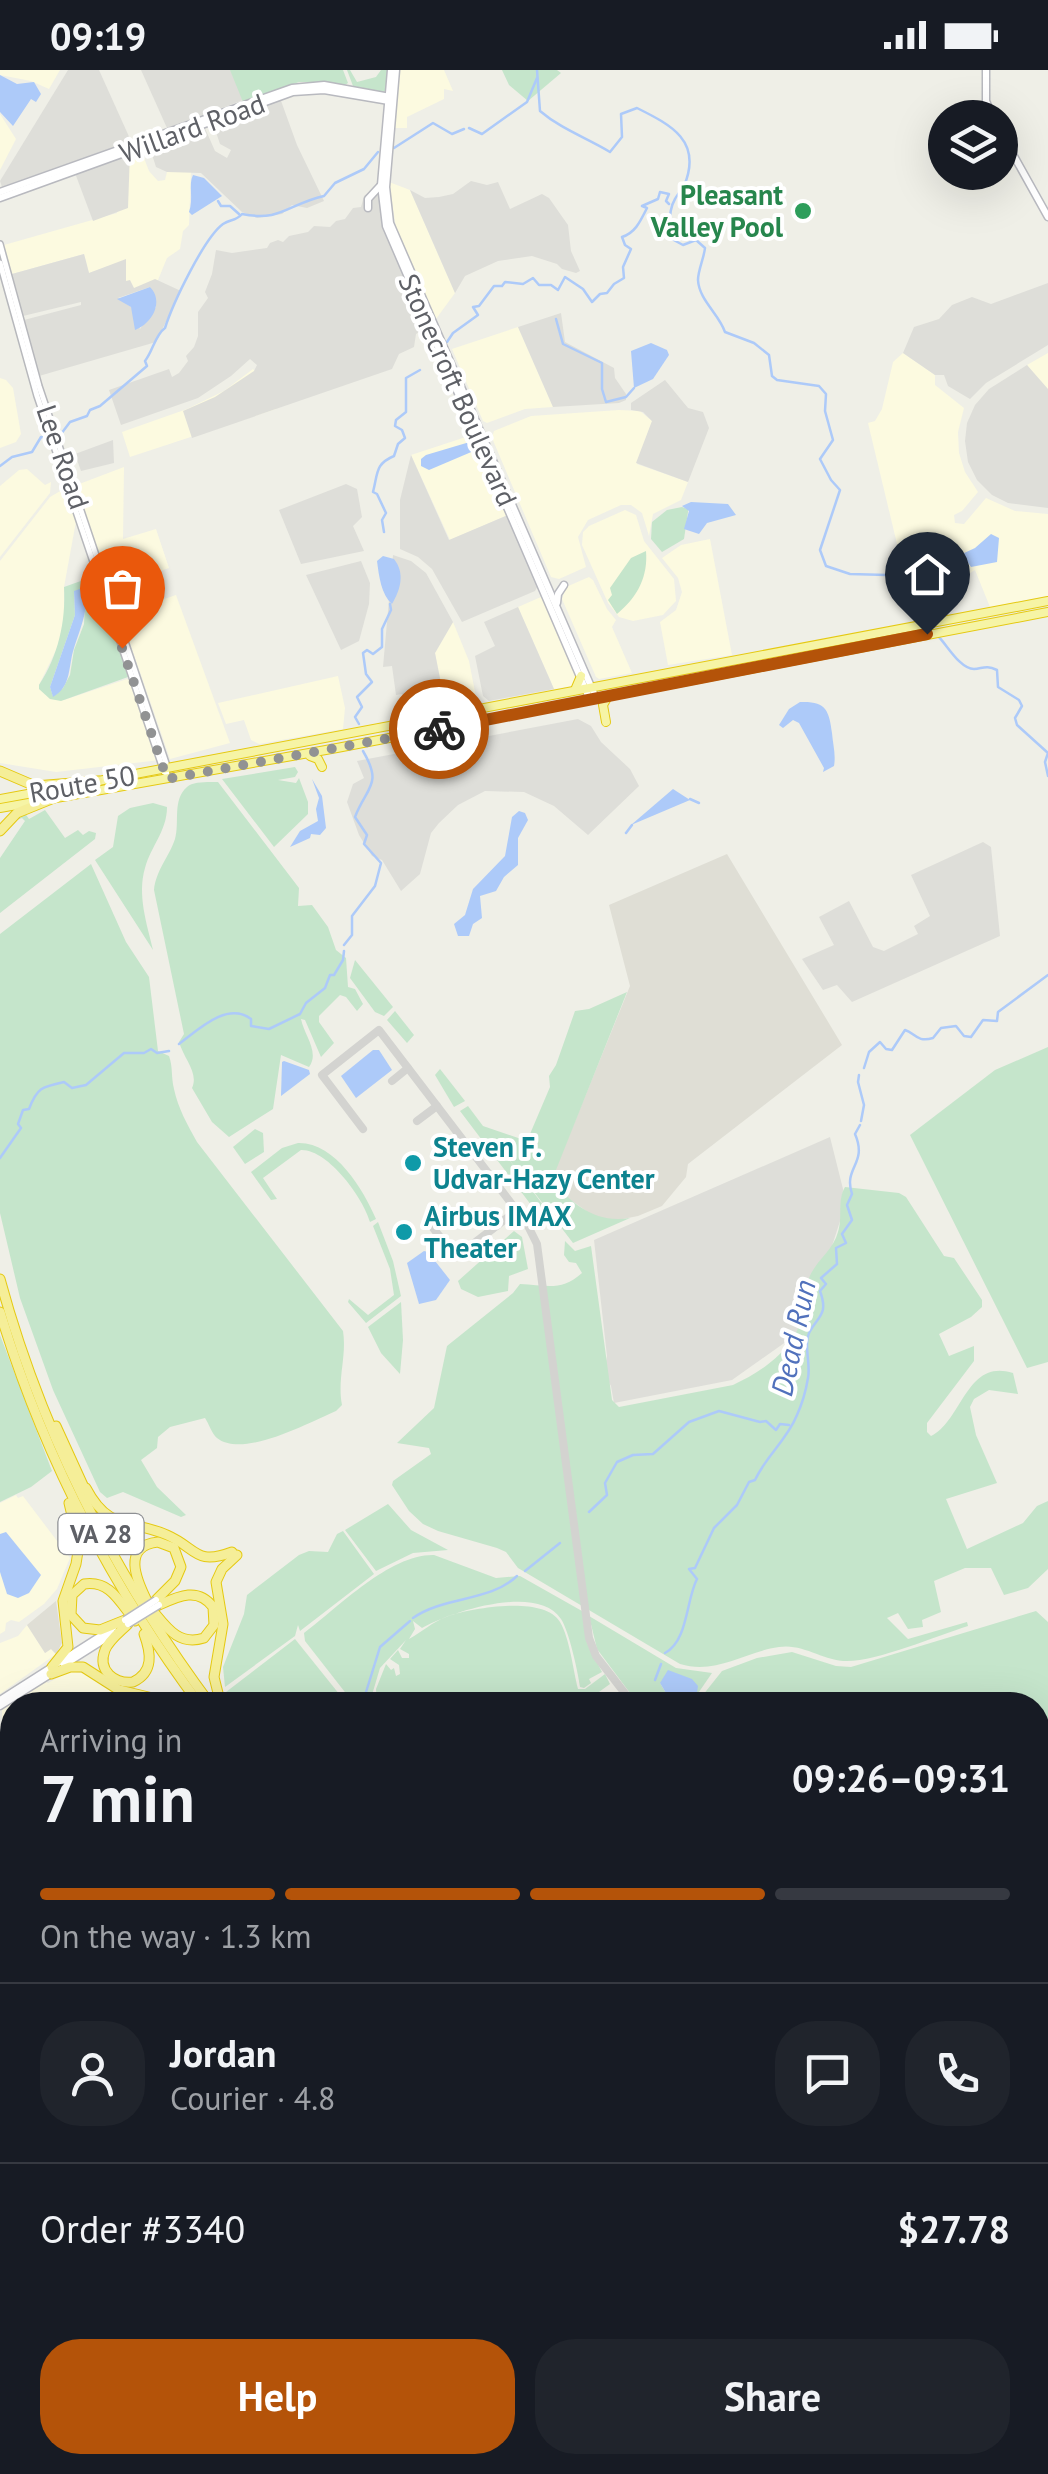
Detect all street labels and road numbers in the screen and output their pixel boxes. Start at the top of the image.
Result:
street label: Willard Road [114,84,270,171]
street label: Stonecroft Boulevard [391,268,526,512]
street label: Lee Road [28,400,98,514]
street label: Route 50 [26,756,138,811]
road number: VA 28 [58,1514,144,1554]

